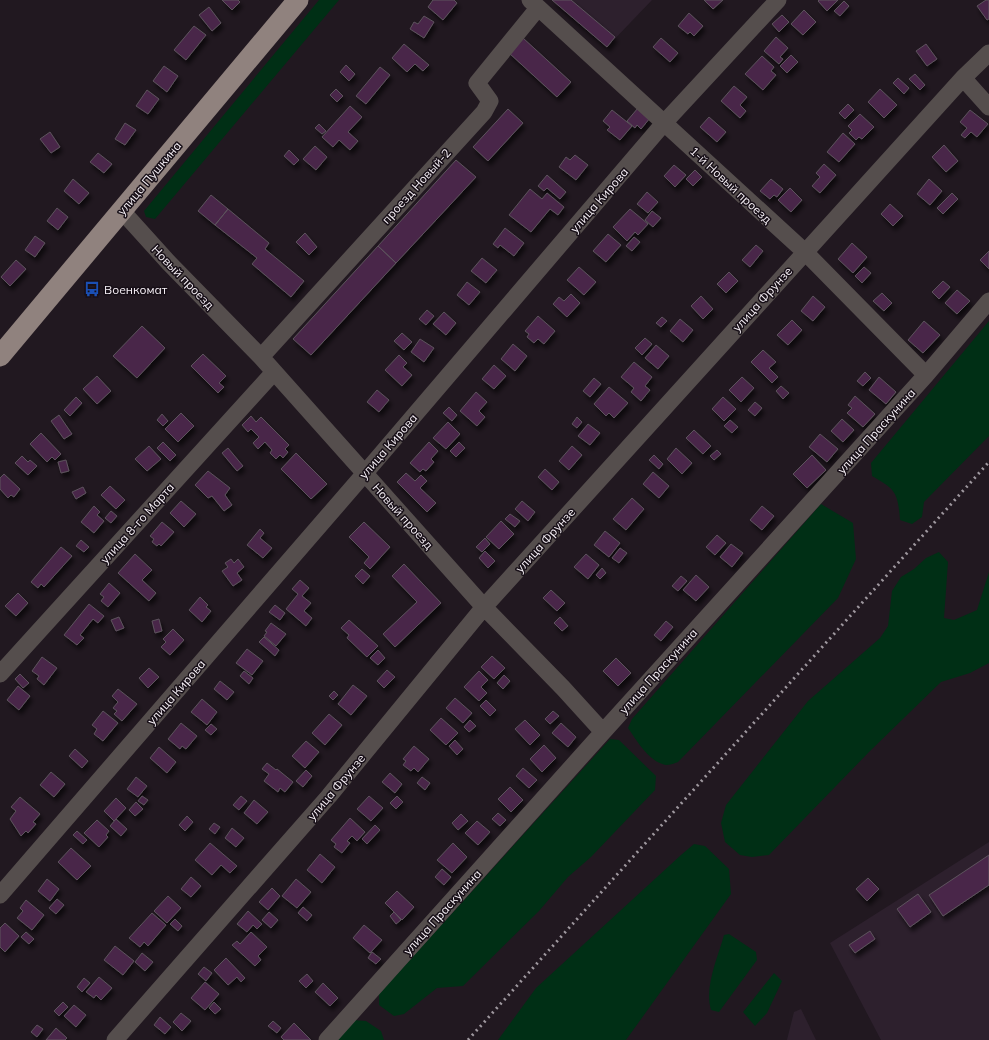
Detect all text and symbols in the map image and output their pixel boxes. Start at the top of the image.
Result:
street label: улица Пушкина [114,138,184,218]
street label: 1-й Новый проезд [687,143,775,227]
street label: проезд Новый-2 [378,145,454,227]
street label: улица Кирова [567,164,631,236]
street label: Новый проезд [149,242,217,312]
street label: улица Фрунзе [729,263,795,335]
bus stop icon: Военкомат [83,280,101,298]
place label: Военкомат [104,282,168,297]
street label: улица Праскунина [834,385,918,477]
street label: улица Кирова [356,410,420,482]
street label: улица 8-го Марта [97,479,177,567]
street label: Новый проезд [369,480,437,552]
street label: улица Фрунзе [512,504,578,576]
street label: улица Праскунина [616,625,700,717]
street label: улица Кирова [144,656,208,728]
street label: улица Фрунзе [304,750,368,823]
street label: улица Праскунина [400,866,484,958]

